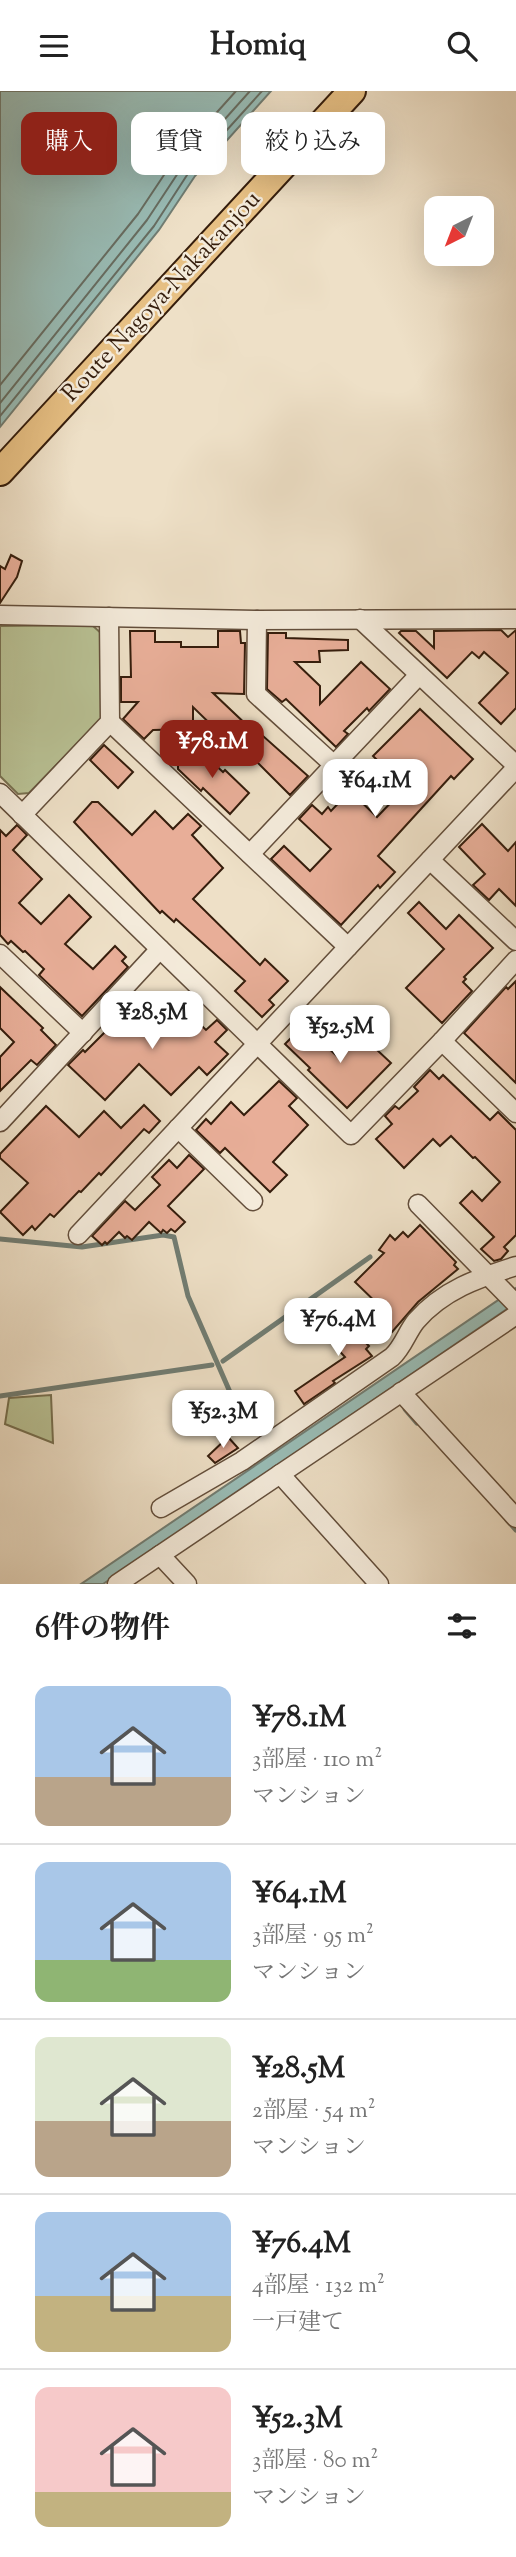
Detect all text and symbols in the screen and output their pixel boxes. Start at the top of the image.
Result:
text: Homiq [210,23,306,69]
icon: menu [35,27,73,65]
icon: search [443,27,481,65]
chip: 購入 [21,112,117,175]
chip: 賃貸 [131,112,227,175]
chip: 絞り込み [241,112,385,175]
street label: Route Nagoya-Nakakanjou [55,184,269,410]
north arrow [424,196,494,266]
map controls [424,196,494,266]
pin: ¥78.1M [155,721,269,780]
text: ¥78.1M [176,726,248,759]
pin: ¥64.1M [318,759,432,819]
text: ¥64.1M [339,765,411,798]
pin: ¥28.5M [95,991,209,1051]
text: ¥28.5M [116,997,188,1030]
pin: ¥52.5M [283,1005,397,1065]
text: ¥52.5M [306,1011,374,1044]
pin: ¥76.4M [281,1299,395,1358]
text: ¥76.4M [300,1304,376,1337]
pin: ¥52.3M [166,1391,280,1450]
text: ¥52.3M [188,1396,258,1429]
icon: filters [443,1607,481,1645]
text: 6件の物件 [35,1608,170,1651]
text: ¥78.1M [252,1697,346,1740]
icon: home [91,1714,175,1798]
text: 3部屋 · 110 m² [252,1744,382,1777]
text: マンション [252,1781,366,1814]
text: ¥64.1M [252,1873,347,1916]
icon: home [91,1890,175,1974]
text: 3部屋 · 95 m² [252,1920,374,1953]
text: マンション [252,1957,366,1990]
text: ¥28.5M [252,2048,345,2091]
icon: home [91,2065,175,2149]
text: 2部屋 · 54 m² [252,2095,376,2128]
text: マンション [252,2132,366,2165]
text: ¥76.4M [252,2223,351,2266]
icon: home [91,2240,175,2324]
text: 4部屋 · 132 m² [252,2270,385,2303]
text: 一戸建て [252,2307,344,2340]
text: ¥52.3M [252,2398,343,2441]
icon: home [91,2415,175,2499]
text: 3部屋 · 80 m² [252,2445,378,2478]
text: マンション [252,2482,366,2515]

